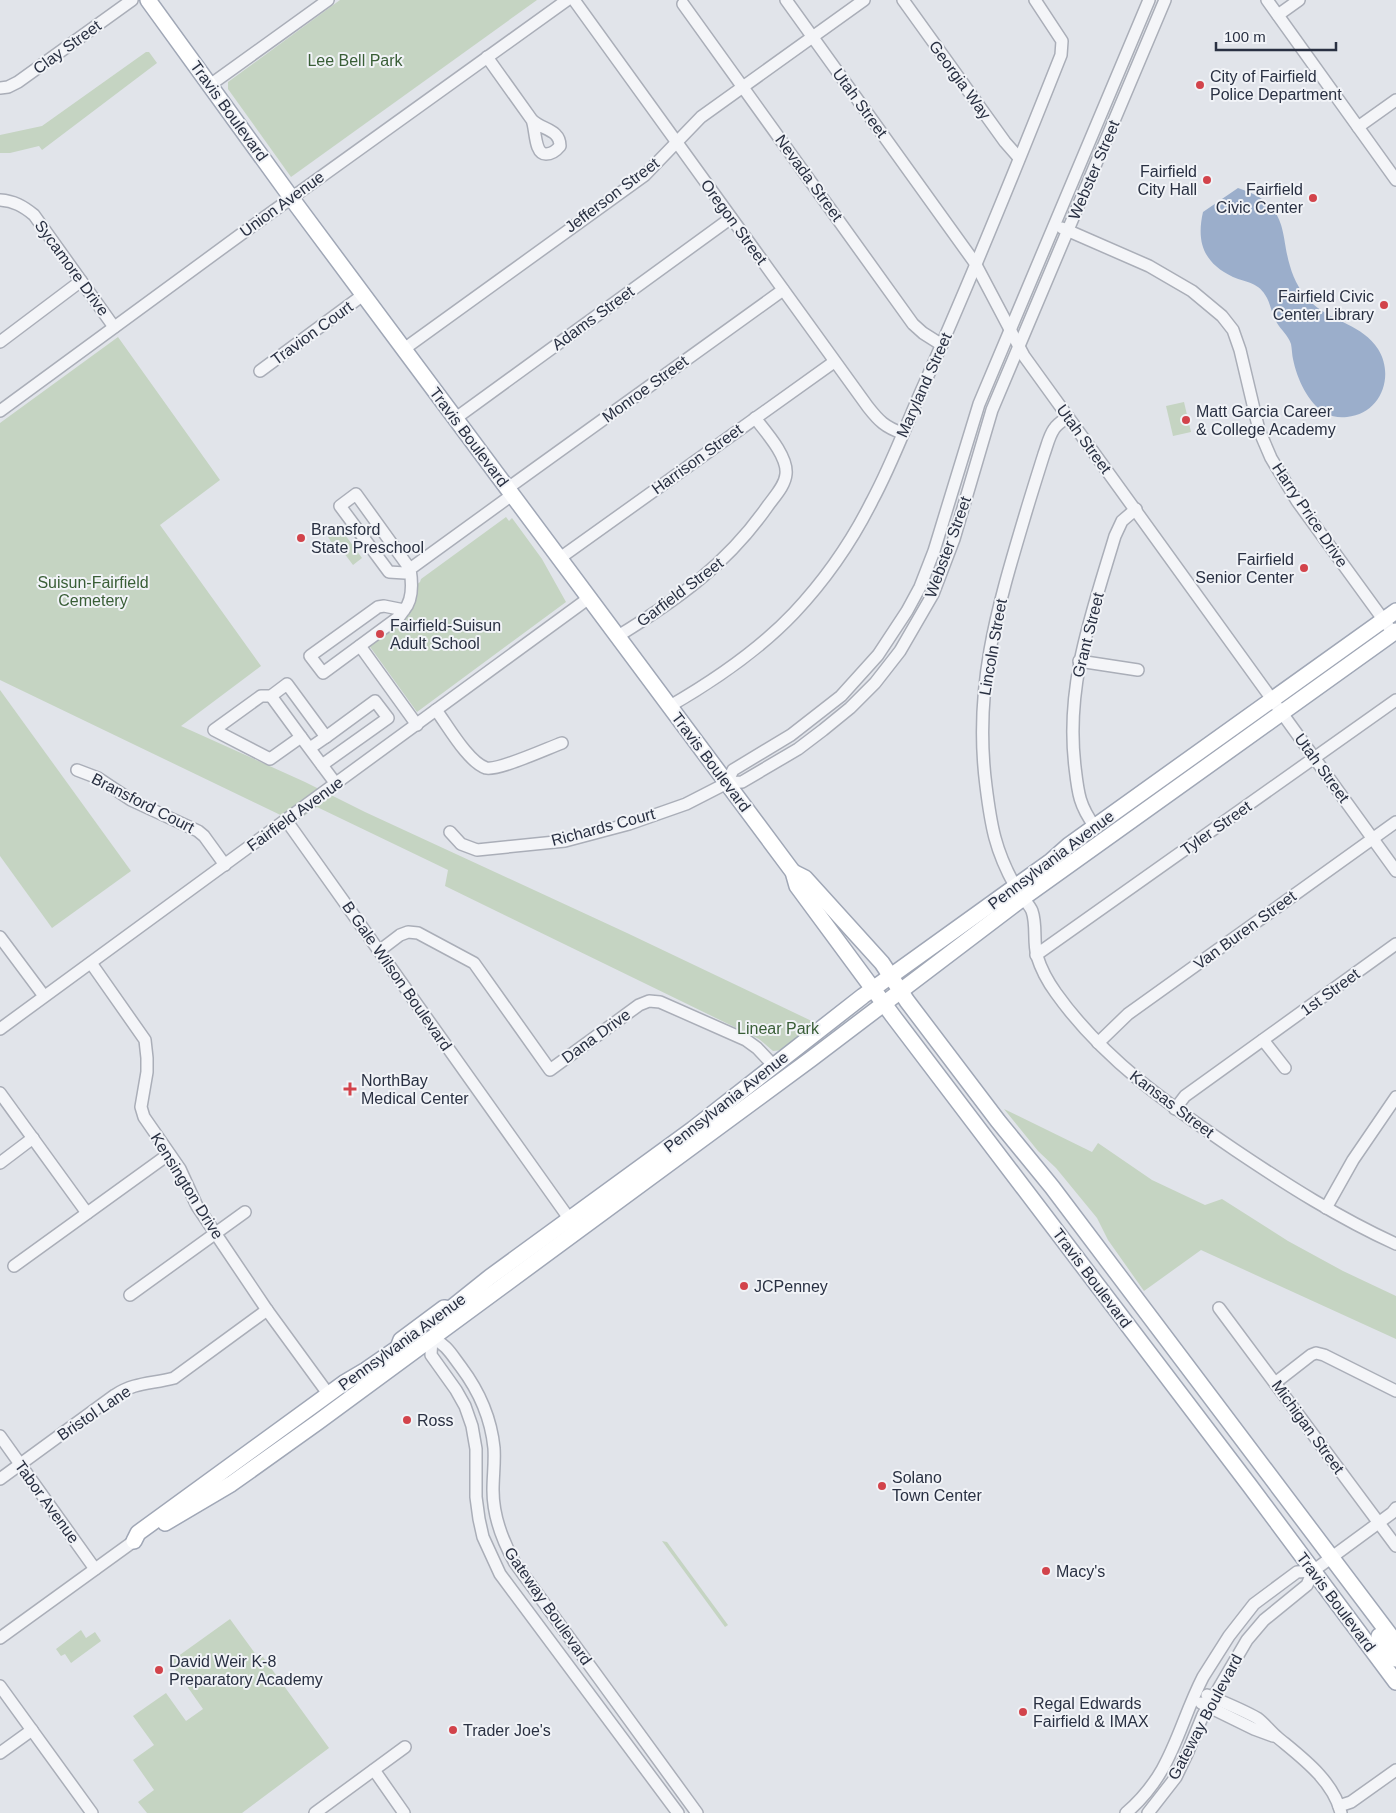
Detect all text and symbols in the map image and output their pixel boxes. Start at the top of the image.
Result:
street label: Clay Street [30,17,104,77]
scale bar [1216,20,1336,52]
text: 100 m [1224,28,1266,45]
street label: Georgia Way [926,37,994,123]
park label: Lee Bell Park [307,52,404,69]
street label: Travis Boulevard [187,58,271,164]
street label: Utah Street [829,65,891,141]
place label: City of Fairfield Police Department [1210,68,1342,103]
marker: City of Fairfield Police Department [1194,79,1206,91]
street label: Webster Street [1065,117,1123,222]
street label: Nevada Street [772,132,846,225]
street label: Jefferson Street [562,154,663,236]
place label: Fairfield City Hall [1137,163,1197,198]
street label: Union Avenue [237,168,327,240]
marker: Fairfield City Hall [1201,174,1213,186]
street label: Oregon Street [698,176,771,268]
place label: Fairfield Civic Center [1216,181,1304,216]
marker: Fairfield Civic Center [1307,192,1319,204]
street label: Sycamore Drive [32,217,112,319]
street label: Adams Street [549,282,638,353]
place label: Fairfield Civic Center Library [1273,288,1374,323]
street label: Travion Court [268,297,356,368]
marker: Fairfield Civic Center Library [1378,299,1390,311]
street label: Maryland Street [893,329,955,440]
street label: Monroe Street [599,352,691,426]
street label: Travis Boulevard [426,384,512,490]
street label: Utah Street [1053,401,1115,477]
place label: Matt Garcia Career & College Academy [1196,403,1336,438]
marker: Matt Garcia Career & College Academy [1180,414,1192,426]
street label: Harrison Street [648,420,746,497]
street label: Harry Price Drive [1269,460,1351,570]
street label: Webster Street [922,494,974,600]
place label: Bransford State Preschool [311,521,424,556]
marker: Bransford State Preschool [295,532,307,544]
place label: Fairfield Senior Center [1195,551,1295,586]
street label: Garfield Street [634,554,727,630]
marker: Fairfield Senior Center [1298,562,1310,574]
park label: Suisun-Fairfield Cemetery [37,574,149,609]
street label: Grant Street [1069,590,1107,679]
street label: Lincoln Street [976,597,1010,697]
place label: Fairfield-Suisun Adult School [390,617,501,652]
marker: Fairfield-Suisun Adult School [374,628,386,640]
street label: Travis Boulevard [668,709,754,815]
street label: Utah Street [1291,730,1353,806]
street label: Bransford Court [89,770,198,836]
street label: Fairfield Avenue [244,773,346,855]
street label: Tyler Street [1178,797,1255,858]
street label: Richards Court [549,805,657,849]
street label: Pennsylvania Avenue [985,807,1117,913]
street label: Van Buren Street [1191,887,1300,973]
street label: B Gale Wilson Boulevard [339,898,455,1054]
street label: 1st Street [1297,965,1363,1019]
street label: Dana Drive [559,1006,633,1066]
park label: Linear Park [737,1020,820,1037]
street label: Pennsylvania Avenue [661,1048,791,1156]
street label: Kansas Street [1127,1067,1218,1141]
place label: NorthBay Medical Center [361,1072,469,1107]
marker: NorthBay Medical Center [343,1082,357,1096]
street label: Kensington Drive [148,1130,227,1242]
street label: Travis Boulevard [1049,1225,1135,1331]
place label: JCPenney [754,1278,828,1295]
marker: JCPenney [738,1280,750,1292]
street label: Pennsylvania Avenue [335,1290,469,1394]
street label: Michigan Street [1268,1377,1348,1477]
street label: Bristol Lane [54,1382,134,1444]
place label: Ross [417,1412,453,1429]
marker: Ross [401,1414,413,1426]
street label: Tabor Avenue [11,1458,83,1547]
place label: Solano Town Center [892,1469,982,1504]
marker: Solano Town Center [876,1480,888,1492]
street label: Gateway Boulevard [501,1544,595,1668]
street label: Travis Boulevard [1293,1549,1379,1655]
place label: Macy's [1056,1563,1105,1580]
marker: Macy's [1040,1565,1052,1577]
street label: Gateway Boulevard [1165,1651,1245,1783]
place label: David Weir K-8 Preparatory Academy [169,1653,323,1688]
marker: David Weir K-8 Preparatory Academy [153,1664,165,1676]
place label: Regal Edwards Fairfield & IMAX [1033,1695,1149,1730]
marker: Regal Edwards Fairfield & IMAX [1017,1706,1029,1718]
place label: Trader Joe's [463,1722,551,1739]
marker: Trader Joe's [447,1724,459,1736]

